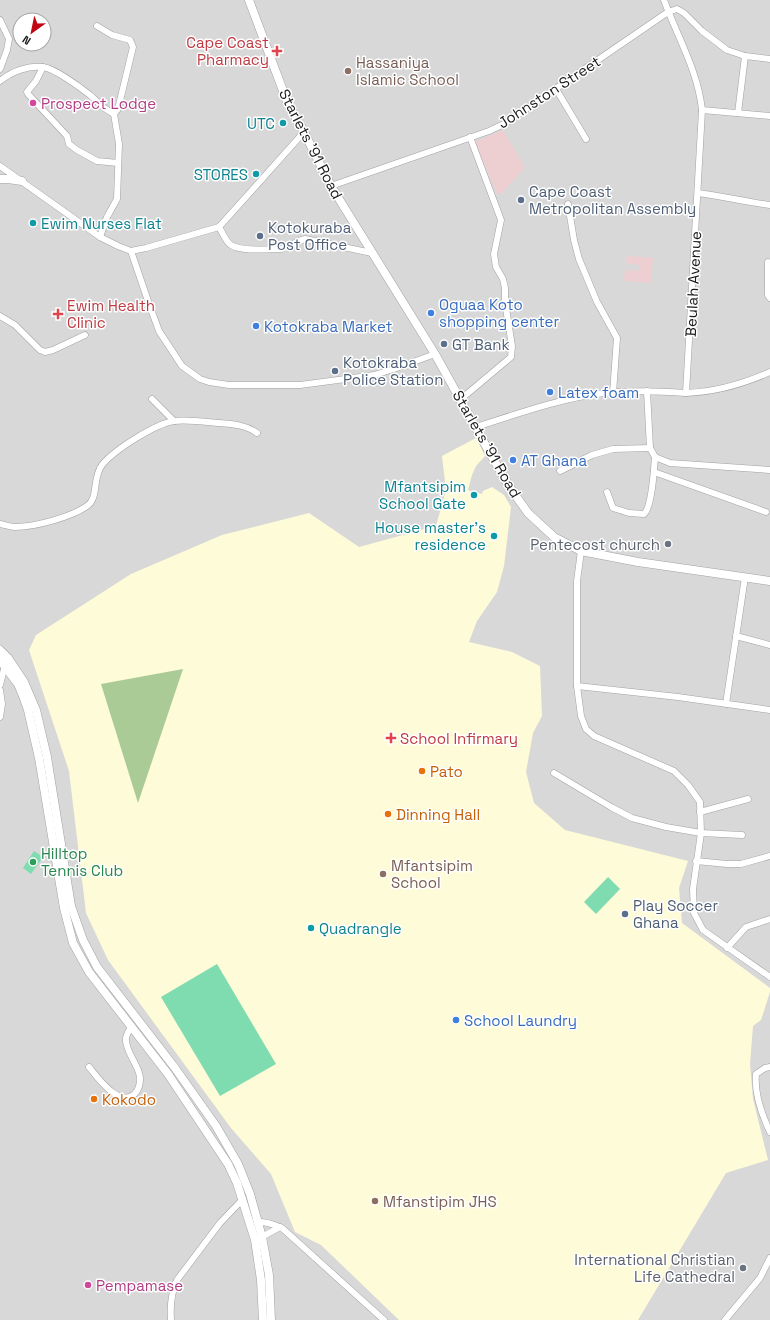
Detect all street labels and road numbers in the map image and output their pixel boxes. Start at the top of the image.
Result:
street label: Johnston Street [494,52,604,132]
street label: Starlets '91 Road [275,86,347,202]
street label: Beulah Avenue [681,230,705,337]
street label: Starlets '91 Road [448,387,526,501]

